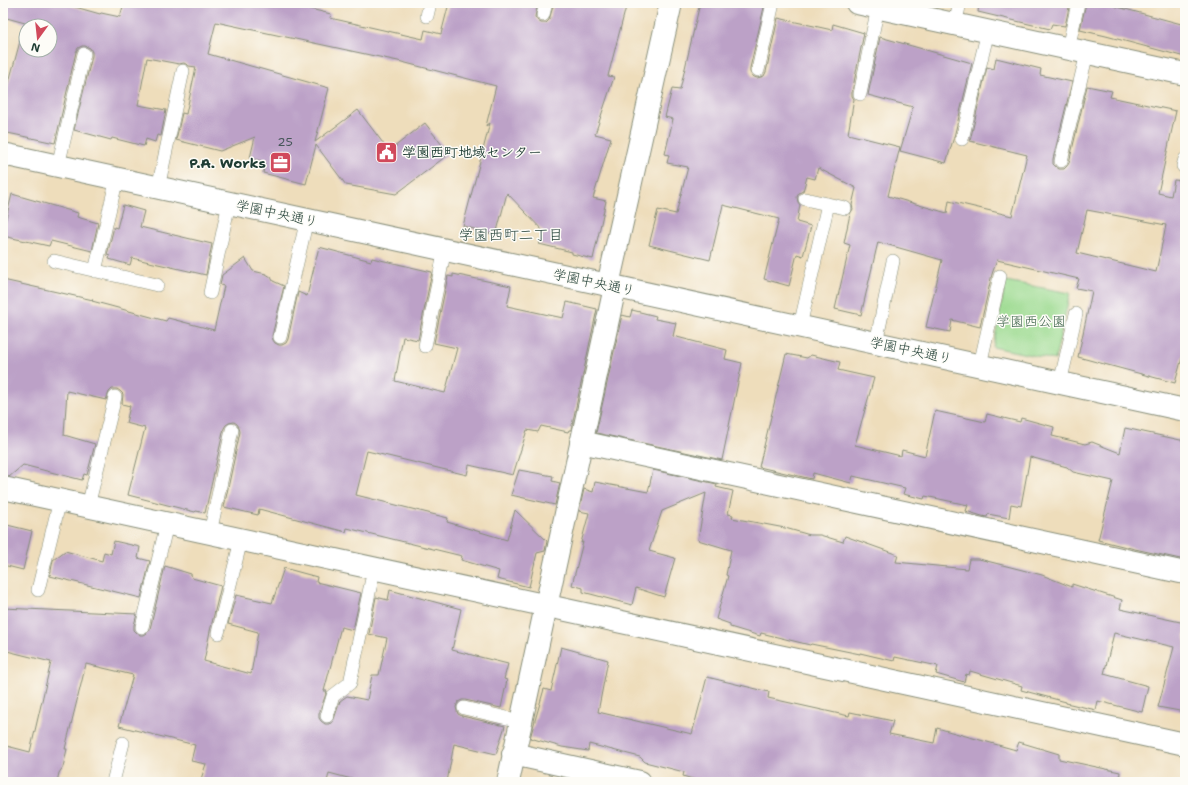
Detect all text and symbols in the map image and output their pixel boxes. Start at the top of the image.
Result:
north arrow [18,18,58,58]
text: N [29,39,42,56]
house number: 25 [277,134,293,150]
public building icon: 学園西町地域センター [373,139,399,165]
place label: 学園西町地域センター [402,143,542,161]
office icon: P.A. Works [268,150,294,176]
place label: P.A. Works [189,154,266,172]
street label: 学園中央通り [234,195,320,231]
district label: 学園西町二丁目 [458,225,564,245]
street label: 学園中央通り [551,264,637,300]
park label: 学園西公園 [996,312,1066,330]
street label: 学園中央通り [868,332,954,368]

